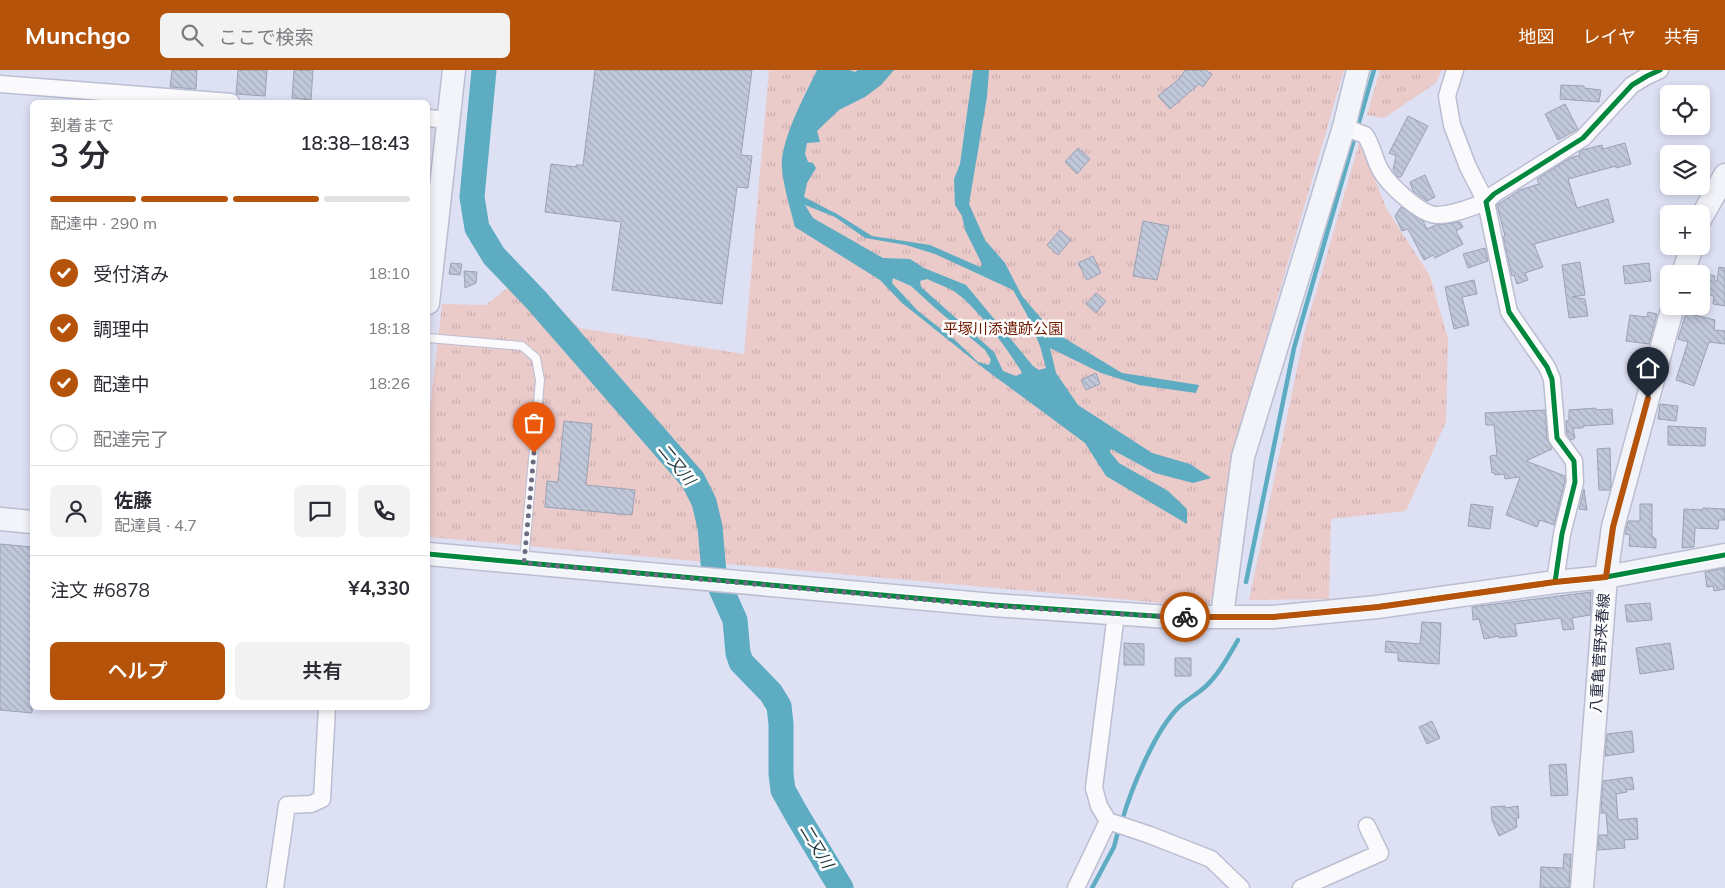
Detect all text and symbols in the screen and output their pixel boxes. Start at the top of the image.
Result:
search box [160,13,510,58]
text: Munchgo [25,20,130,50]
icon: search [178,21,206,49]
text: ここで検索 [218,25,313,49]
text: 地図 [1519,25,1555,48]
text: レイヤ [1583,25,1636,48]
text: 共有 [1664,25,1700,48]
map controls [1660,85,1710,315]
button: locate [1660,85,1710,135]
text: 到着まで [50,115,114,135]
text: 18:38–18:43 [300,131,410,155]
text: 3 分 [50,135,110,175]
button: layers [1660,145,1710,195]
button: + [1660,205,1710,255]
text: 配達中 · 290 m [50,213,157,233]
icon: check [50,259,78,287]
text: 受付済み [93,262,169,286]
text: 18:10 [368,263,410,283]
button: − [1660,265,1710,315]
icon: check [50,314,78,342]
text: 調理中 [93,317,150,341]
text: 18:18 [368,318,410,338]
park label: 平塚川添遺跡公園 [943,319,1063,338]
pin [1627,347,1669,398]
icon: home [1634,354,1662,382]
icon: check [50,369,78,397]
text: 配達中 [93,372,150,396]
text: 18:26 [368,373,410,393]
pin [513,402,555,453]
icon: bag [520,409,548,437]
text: 配達完了 [93,427,169,451]
water label: 二又川 [654,439,701,490]
button: person [50,485,102,537]
button: chat [294,485,346,537]
button: phone [358,485,410,537]
text: 佐藤 [114,488,152,512]
text: 配達員 · 4.7 [114,515,197,535]
text: ¥4,330 [348,576,410,600]
text: 注文 #6878 [50,578,150,602]
courier [1160,592,1210,642]
street label: 八重亀菅野来春線 [1586,592,1613,713]
icon: bike [1171,603,1199,631]
button: ヘルプ [50,642,225,700]
button: 共有 [235,642,410,700]
water label: 二又川 [796,820,839,873]

